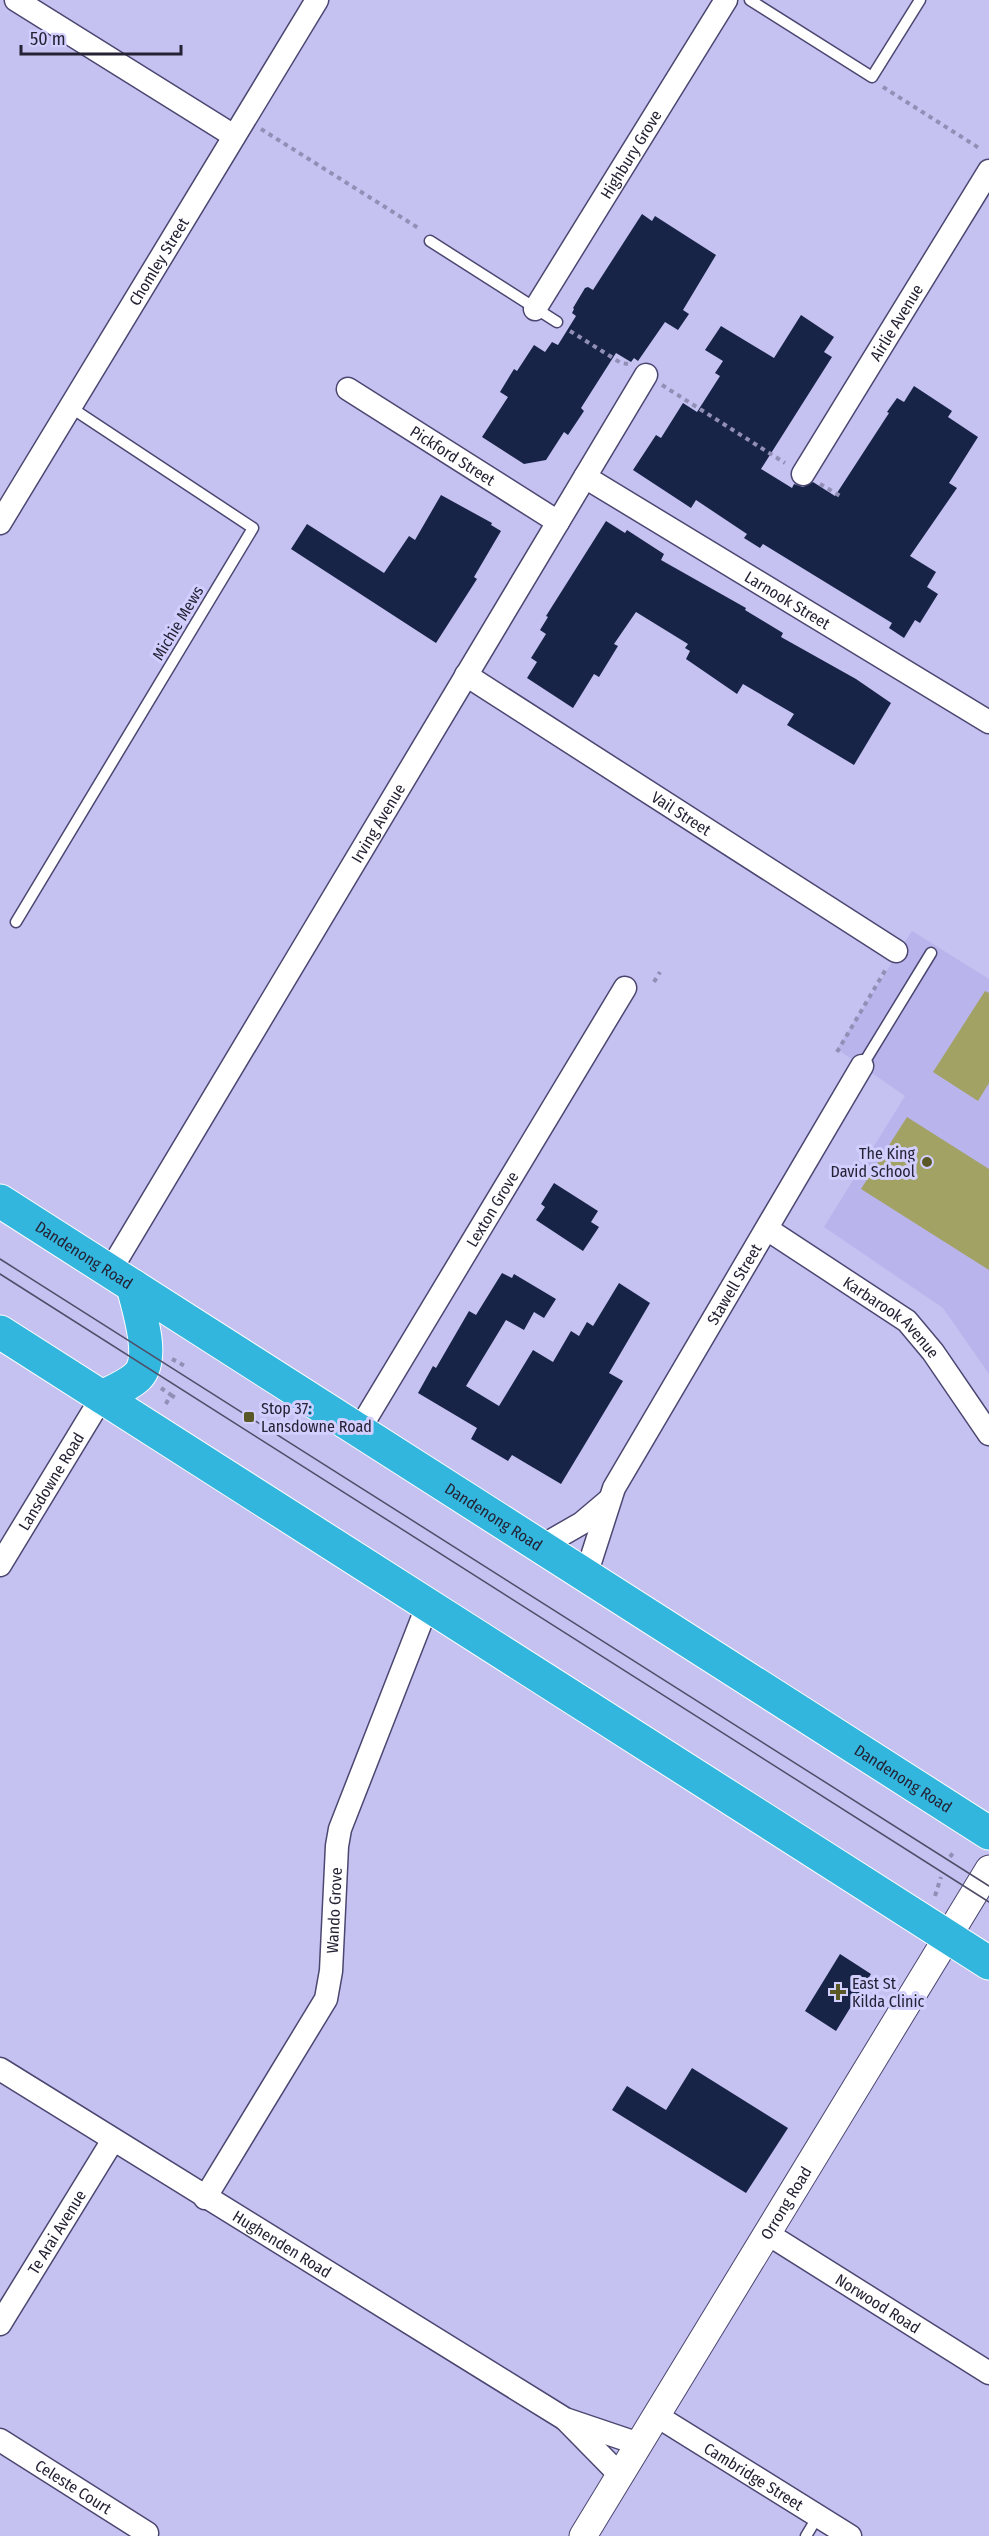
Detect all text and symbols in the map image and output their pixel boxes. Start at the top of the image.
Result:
scale bar [21,18,182,56]
text: 50 m [30,28,66,50]
street label: Highbury Grove [596,106,665,202]
street label: Chomley Street [125,213,193,309]
street label: Airlie Avenue [865,281,927,364]
street label: Pickford Street [407,421,499,490]
street label: Larnook Street [742,567,834,633]
street label: Michie Mews [148,582,208,663]
street label: Irving Avenue [347,780,409,866]
street label: Vail Street [648,787,715,840]
place label: The King David School [831,1144,915,1181]
marker: The King David School [920,1155,934,1169]
street label: Lexton Grove [462,1168,522,1250]
street label: Dandenong Road [32,1217,136,1293]
street label: Stawell Street [703,1239,765,1328]
street label: Karbarook Avenue [840,1272,944,1361]
place label: Stop 37: Lansdowne Road [261,1399,372,1436]
marker: Stop 37: Lansdowne Road [242,1410,256,1424]
street label: Lansdowne Road [14,1429,88,1534]
street label: Dandenong Road [442,1478,546,1555]
street label: Dandenong Road [851,1740,955,1816]
street label: Wando Grove [322,1867,345,1954]
place label: East St Kilda Clinic [852,1974,925,2011]
marker: East St Kilda Clinic [829,1983,847,2001]
street label: Orrong Road [756,2163,815,2243]
street label: Te Arai Avenue [23,2186,90,2278]
street label: Hughenden Road [230,2206,335,2281]
street label: Norwood Road [832,2269,924,2337]
street label: Cambridge Street [701,2438,808,2515]
street label: Celeste Court [32,2455,116,2518]

